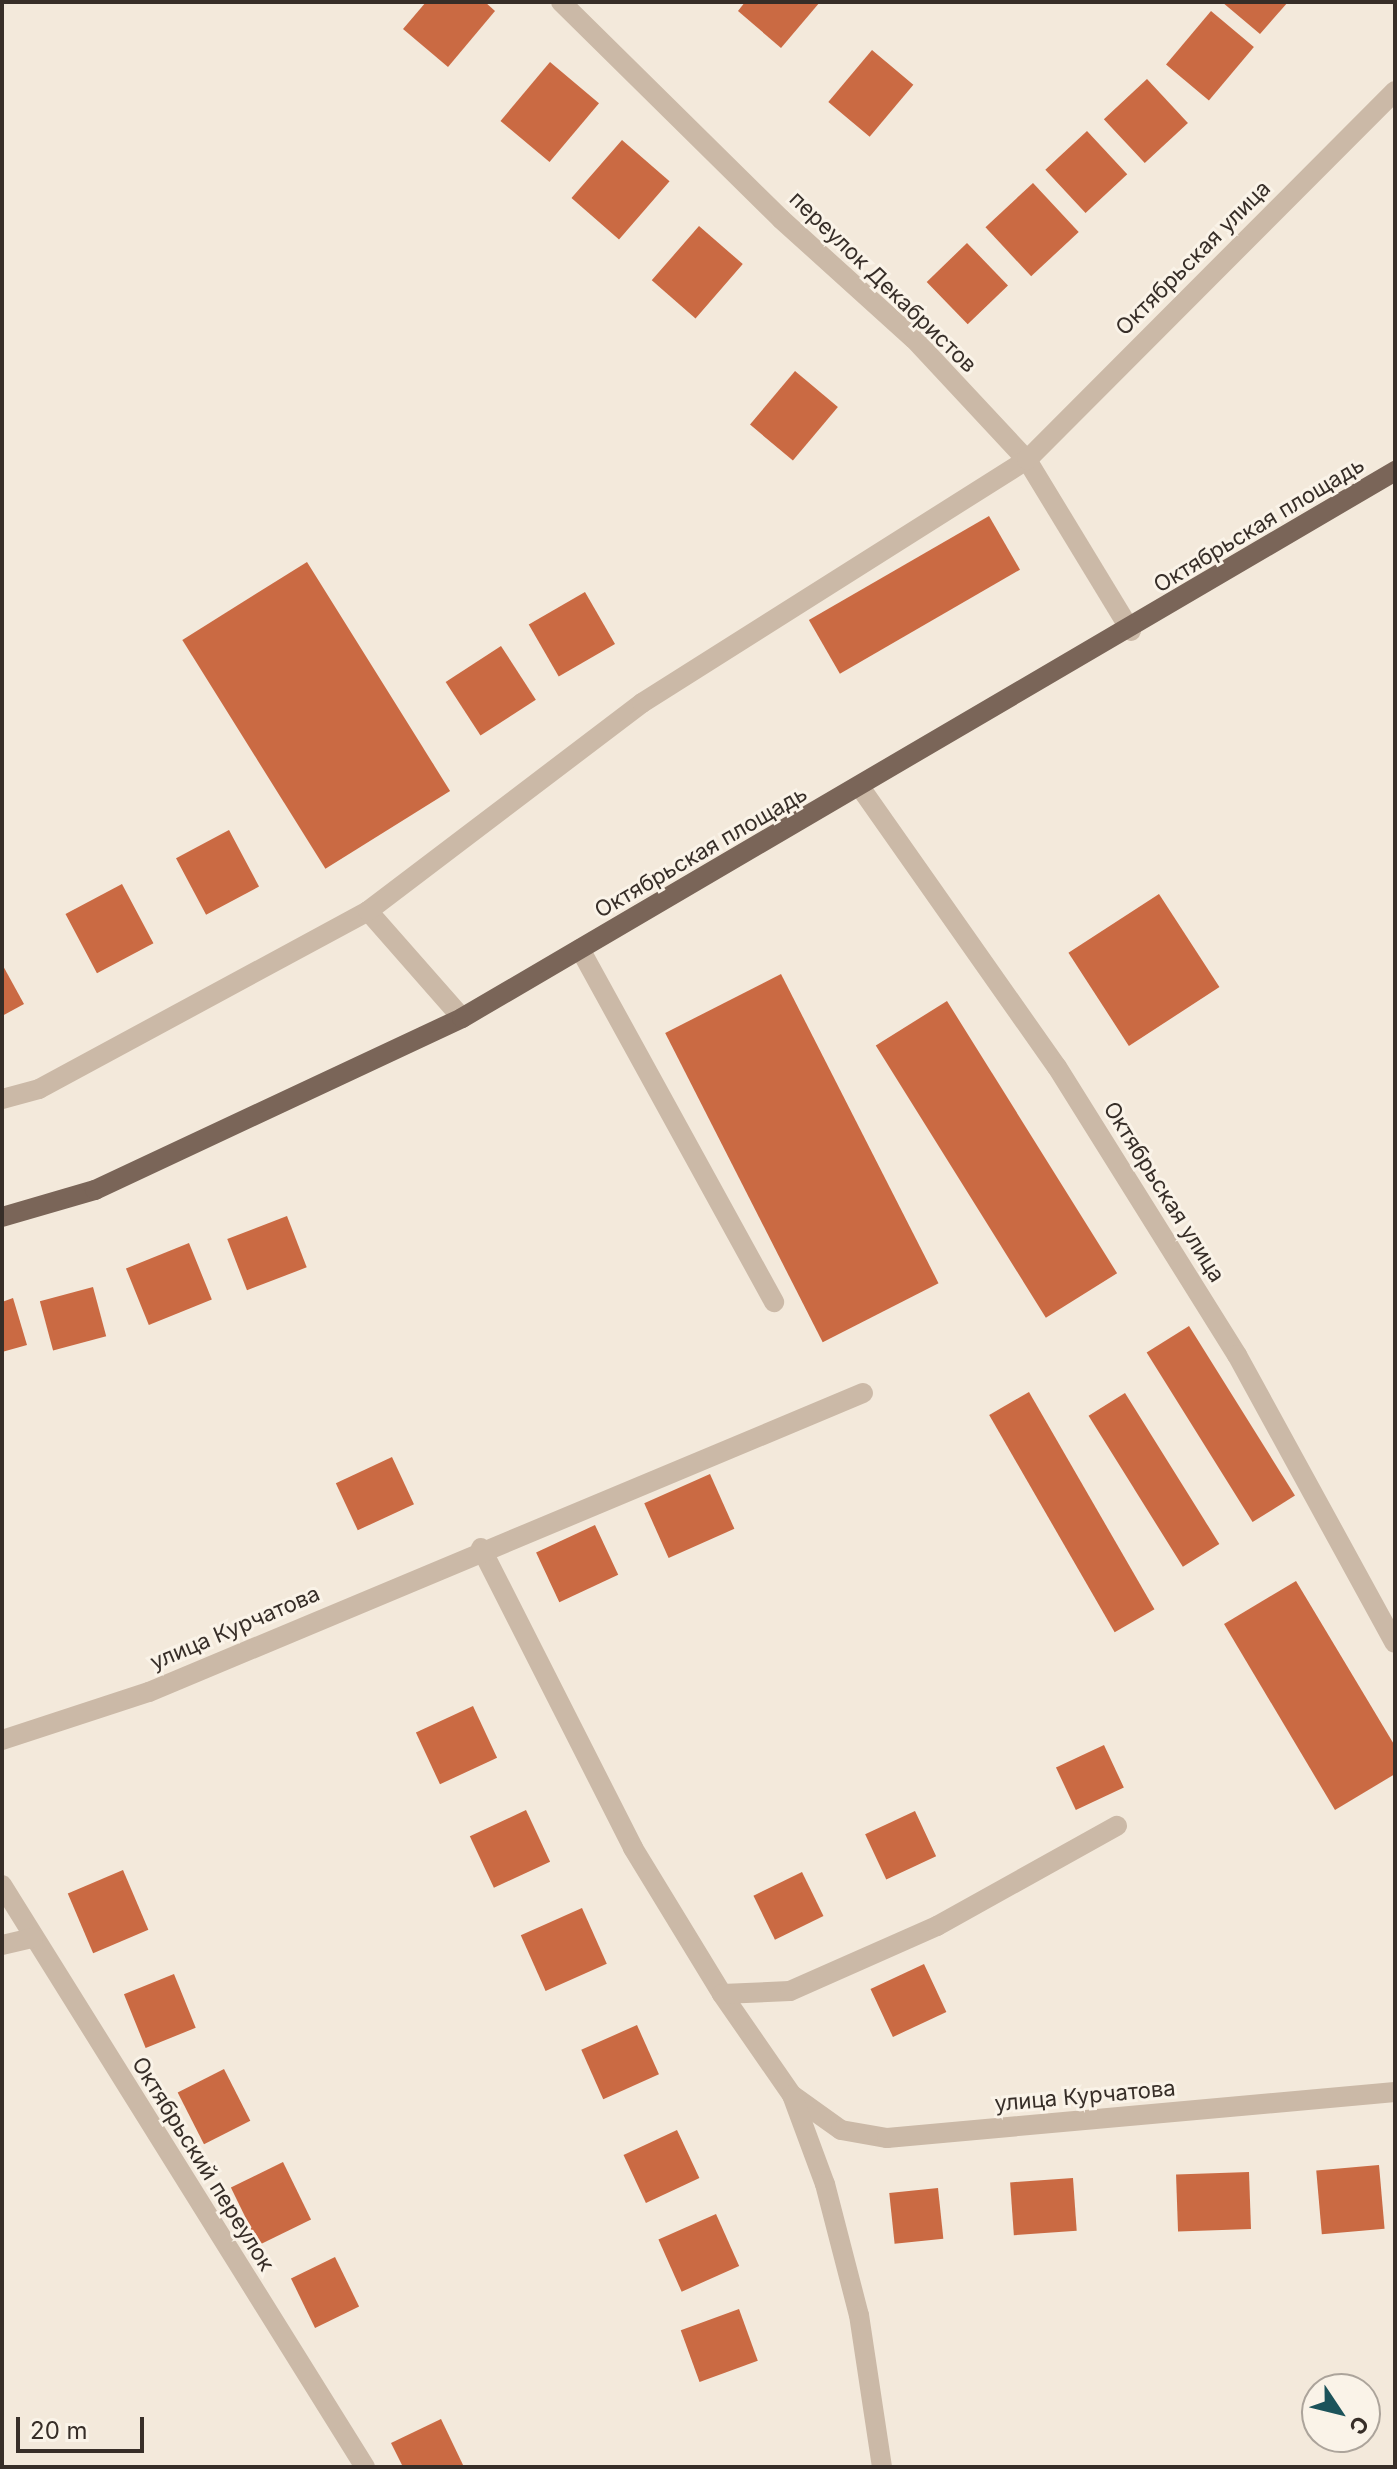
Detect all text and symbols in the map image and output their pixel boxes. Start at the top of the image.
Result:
street label: Октябрьская улица [1110,175,1276,341]
street label: переулок Декабристов [784,186,982,378]
street label: Октябрьская площадь [1149,452,1369,598]
street label: Октябрьская площадь [590,780,812,924]
street label: Октябрьская улица [1098,1097,1230,1287]
street label: улица Курчатова [146,1580,324,1676]
street label: Октябрьский переулок [126,2052,280,2276]
street label: улица Курчатова [993,2075,1177,2117]
north arrow [1301,2373,1381,2453]
scale bar [20,2401,148,2451]
text: С [1344,2411,1374,2440]
text: 20 m [30,2416,88,2445]

